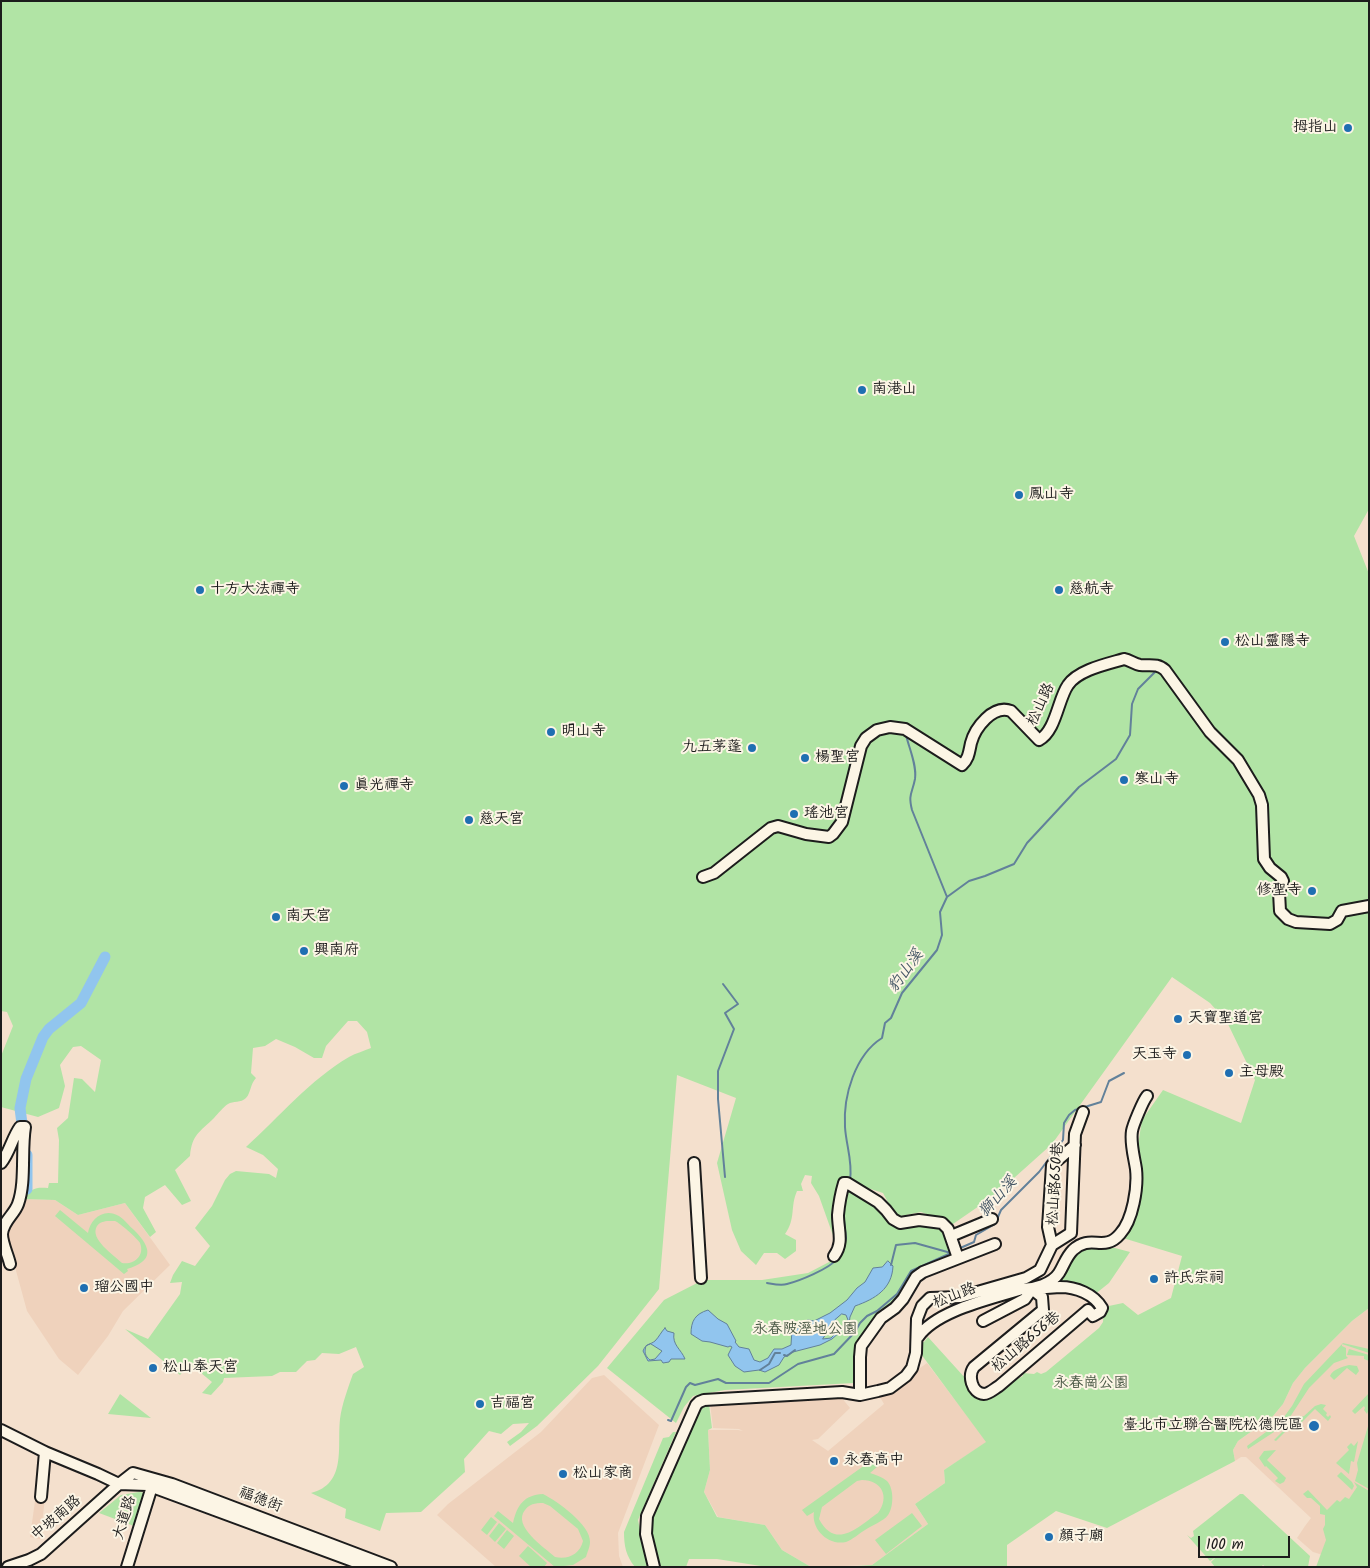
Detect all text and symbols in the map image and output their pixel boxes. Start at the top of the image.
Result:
place label: 拇指山 [1293,119,1338,137]
marker: 拇指山 [1342,122,1354,134]
place label: 南港山 [872,381,917,399]
marker: 南港山 [856,384,868,396]
place label: 鳳山寺 [1029,486,1074,504]
marker: 鳳山寺 [1013,489,1025,501]
place label: 十方大法禪寺 [210,581,300,599]
place label: 慈航寺 [1069,581,1114,599]
marker: 十方大法禪寺 [194,584,206,596]
marker: 慈航寺 [1053,584,1065,596]
place label: 松山靈隱寺 [1235,633,1310,651]
marker: 松山靈隱寺 [1219,636,1231,648]
street label: 松山路 [1024,681,1060,729]
place label: 明山寺 [561,723,606,741]
marker: 明山寺 [545,726,557,738]
place label: 九五茅蓬 [682,739,742,757]
marker: 九五茅蓬 [746,742,758,754]
place label: 楊聖宮 [815,749,860,767]
marker: 楊聖宮 [799,752,811,764]
place label: 寒山寺 [1134,771,1179,789]
marker: 寒山寺 [1118,774,1130,786]
place label: 真光禪寺 [354,777,414,795]
marker: 真光禪寺 [338,780,350,792]
place label: 瑤池宮 [804,805,849,823]
marker: 瑤池宮 [788,808,800,820]
place label: 慈天宮 [479,811,524,829]
marker: 慈天宮 [463,814,475,826]
place label: 修聖寺 [1257,882,1302,900]
marker: 修聖寺 [1306,885,1318,897]
place label: 南天宮 [286,908,331,926]
marker: 南天宮 [270,911,282,923]
place label: 興南府 [314,942,359,960]
marker: 興南府 [298,945,310,957]
water label: 豹山溪 [885,947,929,997]
place label: 天寶聖道宮 [1188,1010,1263,1028]
marker: 天寶聖道宮 [1172,1013,1184,1025]
place label: 天玉寺 [1132,1046,1177,1064]
marker: 天玉寺 [1181,1049,1193,1061]
place label: 主母殿 [1239,1064,1284,1082]
marker: 主母殿 [1223,1067,1235,1079]
street label: 松山路650巷 [1045,1142,1069,1226]
water label: 獅山溪 [976,1174,1022,1222]
place label: 許氏宗祠 [1164,1270,1224,1288]
marker: 許氏宗祠 [1148,1273,1160,1285]
place label: 瑠公國中 [94,1279,154,1297]
street label: 松山路 [931,1281,979,1313]
marker: 瑠公國中 [78,1282,90,1294]
street label: 松山路656巷 [989,1309,1065,1377]
park label: 永春陂溼地公園 [753,1321,857,1339]
place label: 松山奉天宮 [163,1359,238,1377]
marker: 松山奉天宮 [147,1362,159,1374]
park label: 永春崗公園 [1054,1375,1128,1393]
place label: 吉福宮 [490,1395,535,1413]
marker: 吉福宮 [474,1398,486,1410]
place label: 臺北市立聯合醫院松德院區 [1123,1417,1303,1435]
marker: 臺北市立聯合醫院松德院區 [1307,1419,1321,1433]
place label: 永春高中 [844,1452,904,1470]
marker: 永春高中 [828,1455,840,1467]
place label: 松山家商 [573,1465,633,1483]
marker: 松山家商 [557,1468,569,1480]
street label: 福德街 [236,1485,284,1517]
street label: 中坡南路 [28,1493,86,1545]
street label: 大道路 [111,1494,141,1542]
scale bar [1200,1526,1292,1558]
place label: 顏子廟 [1059,1528,1104,1546]
marker: 顏子廟 [1043,1531,1055,1543]
text: 100 m [1206,1533,1244,1557]

